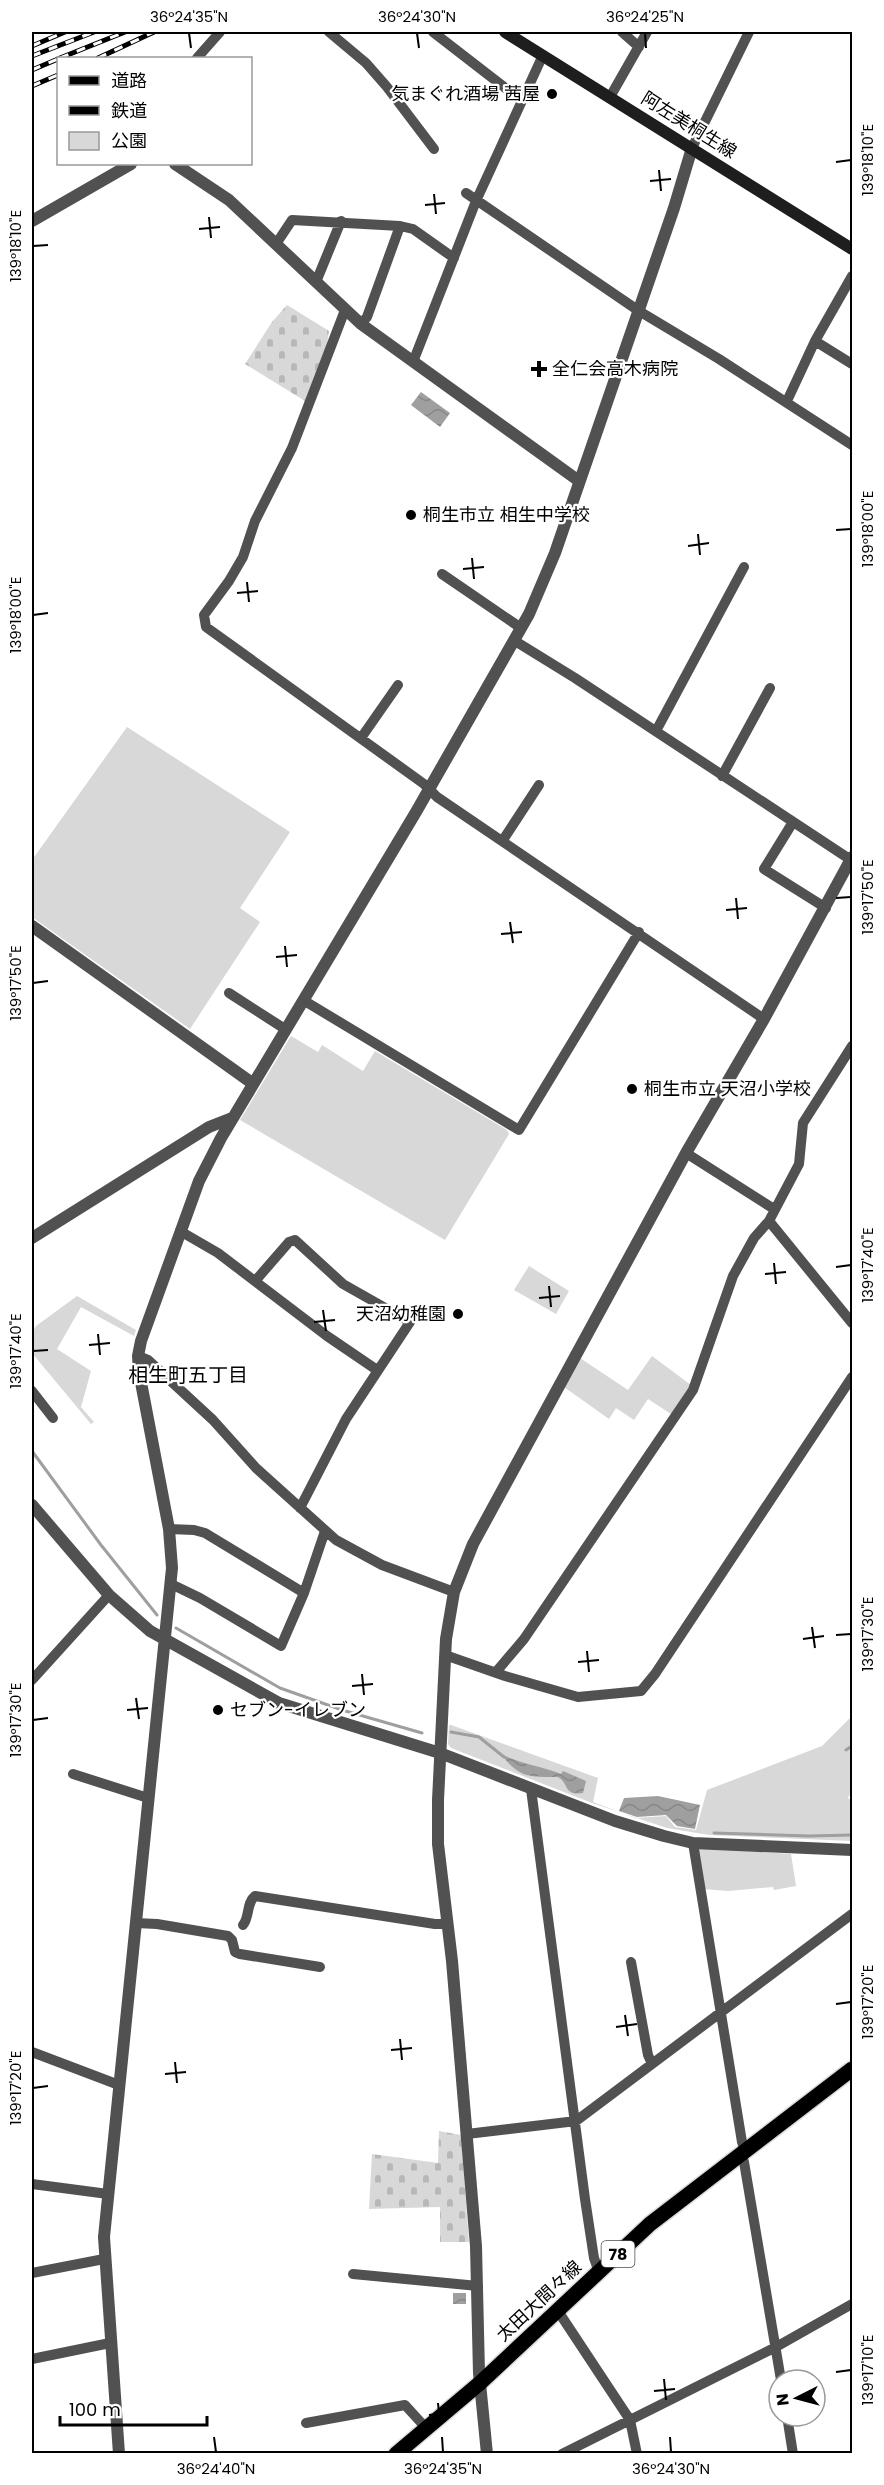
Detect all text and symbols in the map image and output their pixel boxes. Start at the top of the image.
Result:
text: 36°24'35"N [150,6,228,27]
text: 36°24'30"N [378,6,456,27]
text: 36°24'25"N [606,6,684,27]
legend [57,57,252,165]
text: 道路 [111,68,147,93]
place label: 気まぐれ酒場 茜屋 [391,81,540,106]
street label: 阿左美桐生線 [637,85,742,164]
marker: 気まぐれ酒場 茜屋 [545,87,559,101]
text: 鉄道 [111,98,147,123]
text: 139°18'10"E [857,124,878,196]
text: 公園 [111,128,147,153]
text: 139°18'10"E [5,210,26,282]
place label: 全仁会高木病院 [552,356,678,381]
marker: 全仁会高木病院 [530,360,548,378]
text: 139°18'00"E [857,491,878,567]
place label: 桐生市立 相生中学校 [423,502,590,527]
marker: 桐生市立 相生中学校 [404,508,418,522]
text: 139°18'00"E [5,577,26,653]
text: 139°17'50"E [857,859,878,935]
text: 139°17'50"E [5,945,26,1021]
place label: 桐生市立 天沼小学校 [644,1076,811,1101]
marker: 桐生市立 天沼小学校 [625,1082,639,1096]
text: 139°17'40"E [857,1227,878,1303]
place label: 天沼幼稚園 [356,1301,446,1326]
marker: 天沼幼稚園 [451,1307,465,1321]
text: 139°17'40"E [5,1313,26,1389]
district label: 相生町五丁目 [128,1361,248,1389]
text: 139°17'30"E [857,1597,878,1671]
text: 139°17'30"E [5,1683,26,1757]
place label: セブン-イレブン [230,1697,366,1722]
marker: セブン-イレブン [211,1703,225,1717]
text: 139°17'20"E [857,1965,878,2039]
text: 139°17'20"E [5,2051,26,2125]
road number: 78 [602,2241,634,2267]
street label: 太田大間々線 [491,2255,587,2347]
text: 139°17'10"E [857,2335,878,2405]
north arrow [767,2368,827,2428]
scale bar [60,2389,207,2427]
text: N [771,2392,795,2407]
text: 100 m [69,2397,121,2422]
text: 36°24'40"N [177,2458,255,2479]
text: 36°24'35"N [404,2458,482,2479]
text: 36°24'30"N [632,2458,710,2479]

